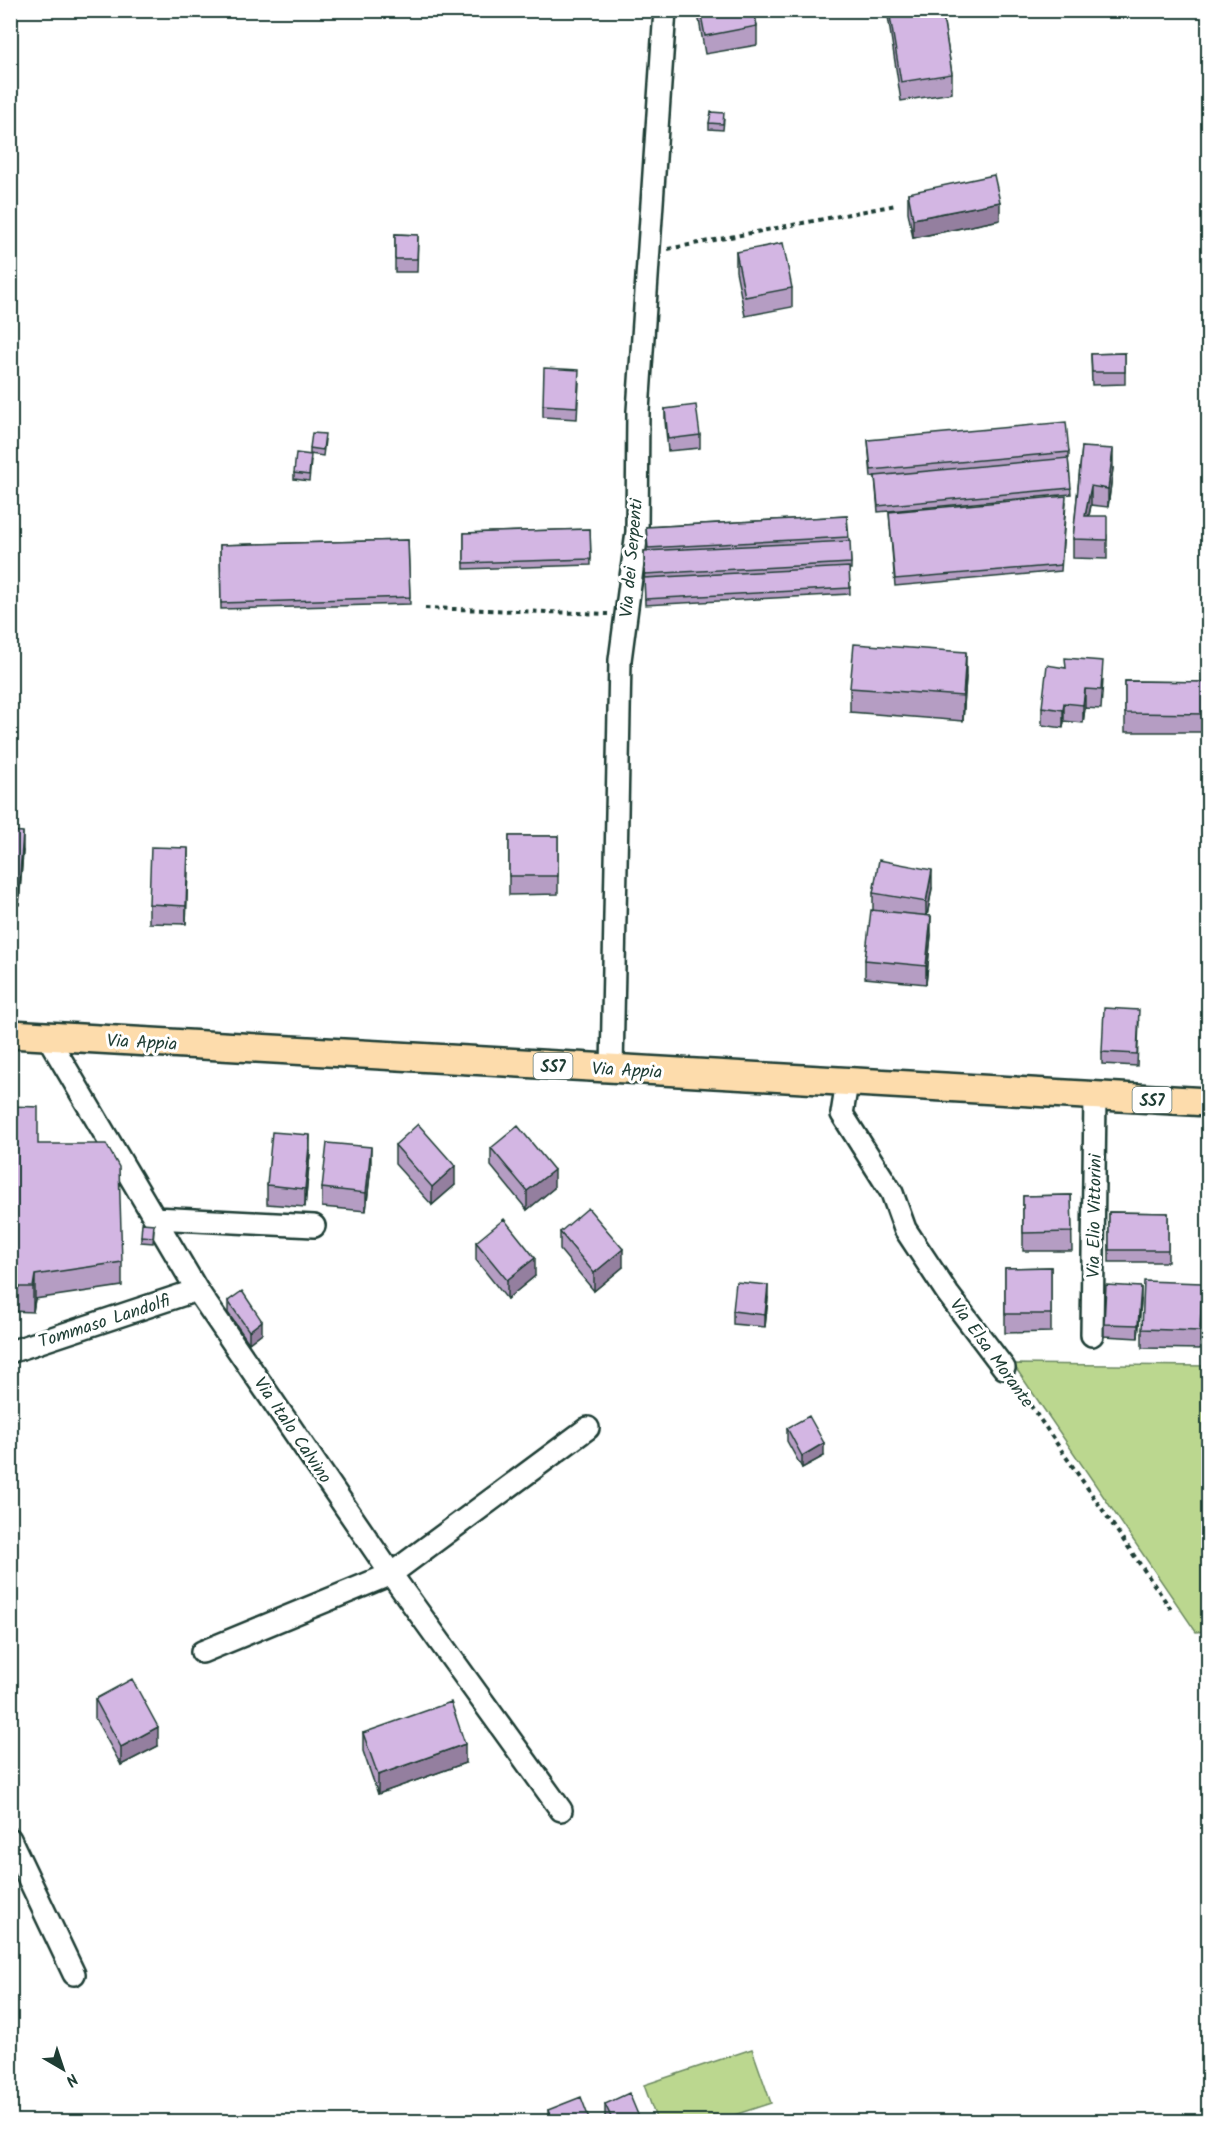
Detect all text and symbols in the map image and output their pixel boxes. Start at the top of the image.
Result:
street label: Via dei Serpenti [613,497,652,619]
street label: Via Appia [106,1027,178,1060]
road number: SS7 [534,1053,572,1079]
street label: Via Appia [591,1055,663,1088]
road number: SS7 [1132,1087,1172,1113]
street label: Via Elio Vittorini [1080,1153,1111,1278]
street label: Tommaso Landolfi [35,1287,174,1357]
street label: Via Elsa Morante [941,1293,1040,1415]
street label: Via Italo Calvino [245,1372,338,1490]
north arrow [33,2039,93,2099]
text: N [60,2067,83,2092]

